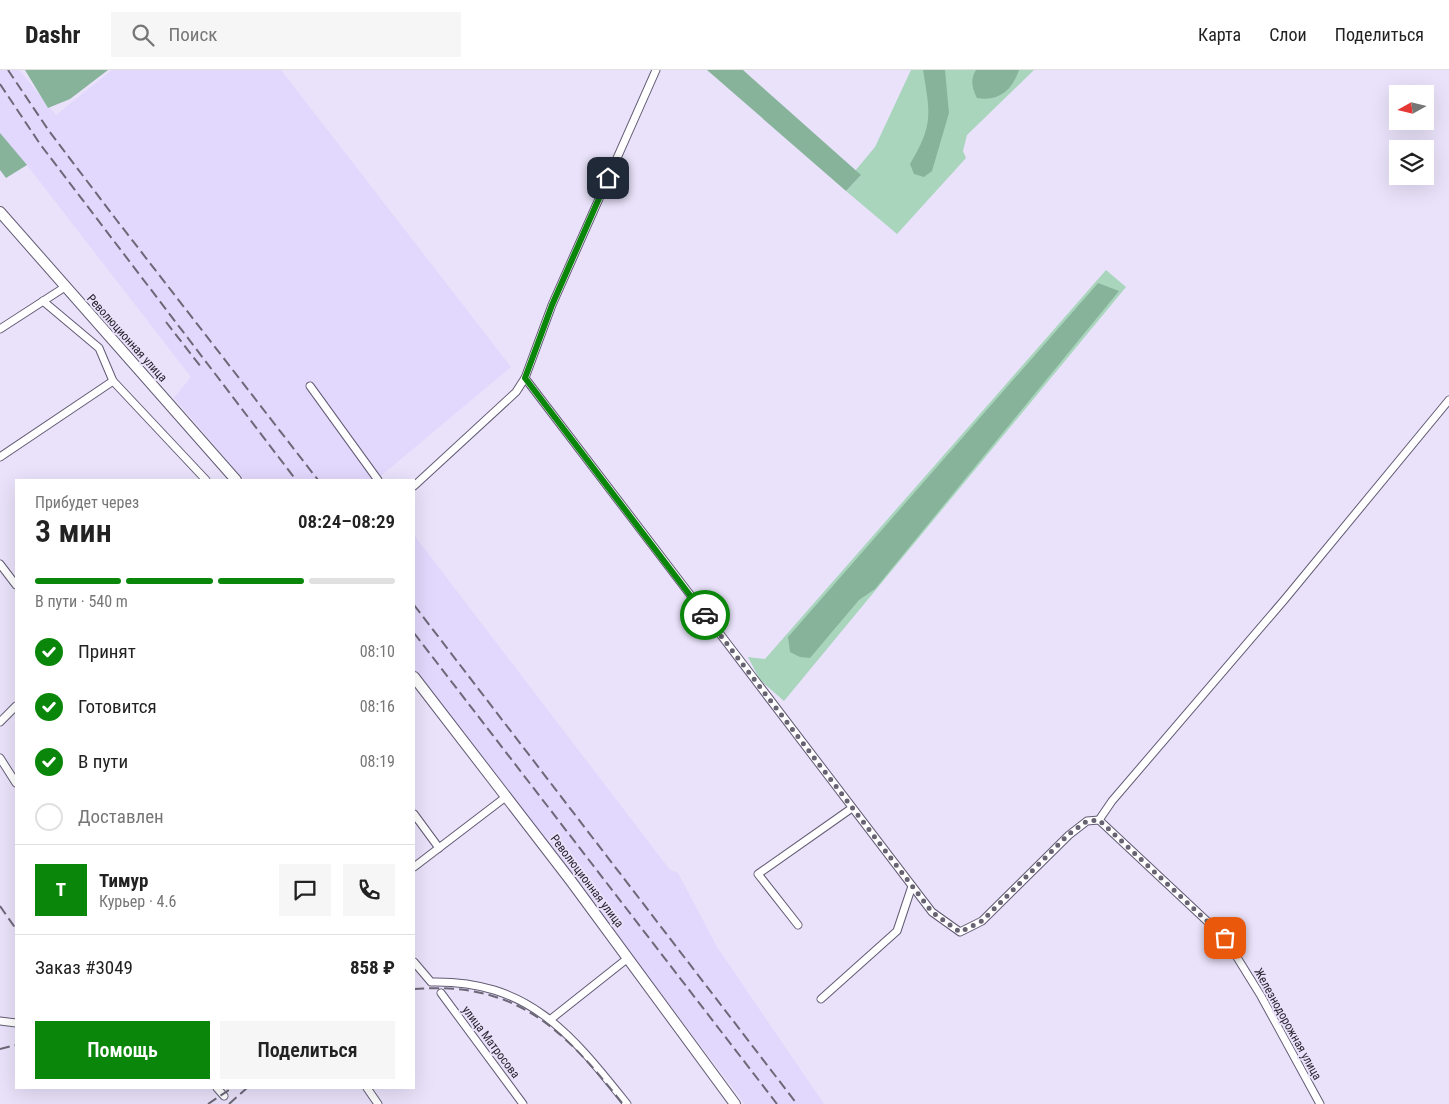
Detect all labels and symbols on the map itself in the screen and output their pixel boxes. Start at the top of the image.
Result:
north arrow [1389,85,1434,130]
pin [587,157,629,199]
street label: Революционная улица [84,291,170,385]
courier [680,590,730,640]
street label: Революционная улица [547,832,627,930]
pin [1204,917,1246,959]
street label: Железнодорожная улица [1251,966,1325,1082]
street label: улица Матросова [459,1003,523,1081]

